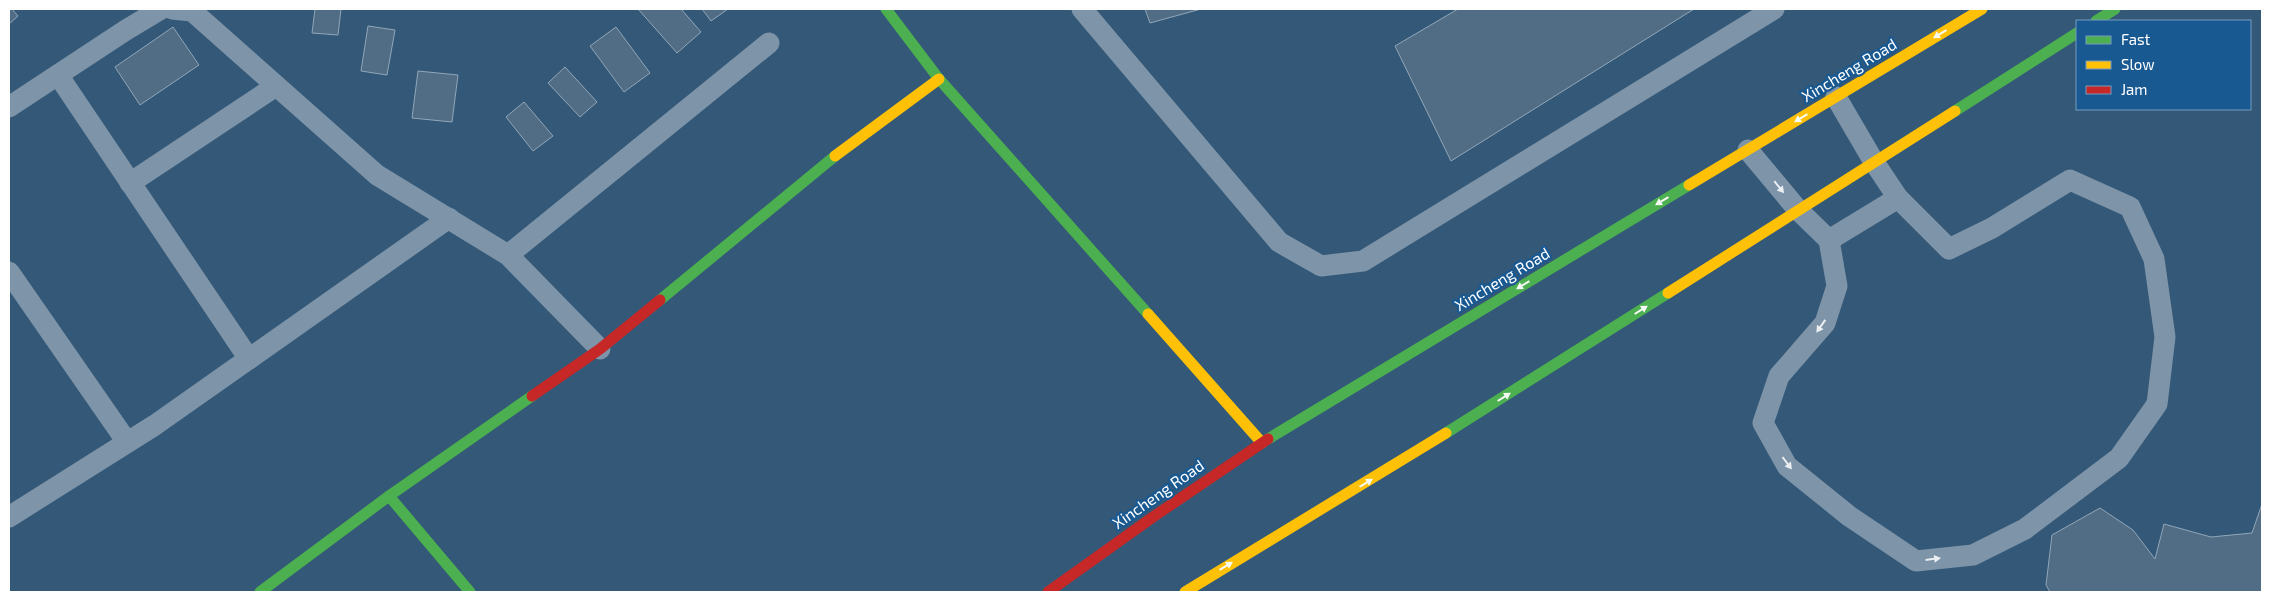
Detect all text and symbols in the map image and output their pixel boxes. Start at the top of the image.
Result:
legend [2076,20,2251,110]
one-way arrow [1934,29,1947,38]
text: Fast [2121,30,2151,48]
street label: Xincheng Road [1798,34,1900,105]
text: Slow [2121,55,2155,73]
text: Jam [2121,80,2147,98]
one-way arrow [1795,113,1808,122]
one-way arrow [1773,181,1784,194]
one-way arrow [1655,197,1668,206]
street label: Xincheng Road [1451,243,1553,314]
one-way arrow [1516,281,1529,290]
one-way arrow [1634,305,1647,315]
one-way arrow [1817,319,1826,332]
one-way arrow [1497,392,1510,402]
street label: Xincheng Road [1108,455,1207,532]
one-way arrow [1782,456,1792,470]
one-way arrow [1359,478,1372,487]
one-way arrow [1925,555,1941,563]
one-way arrow [1220,562,1233,571]

